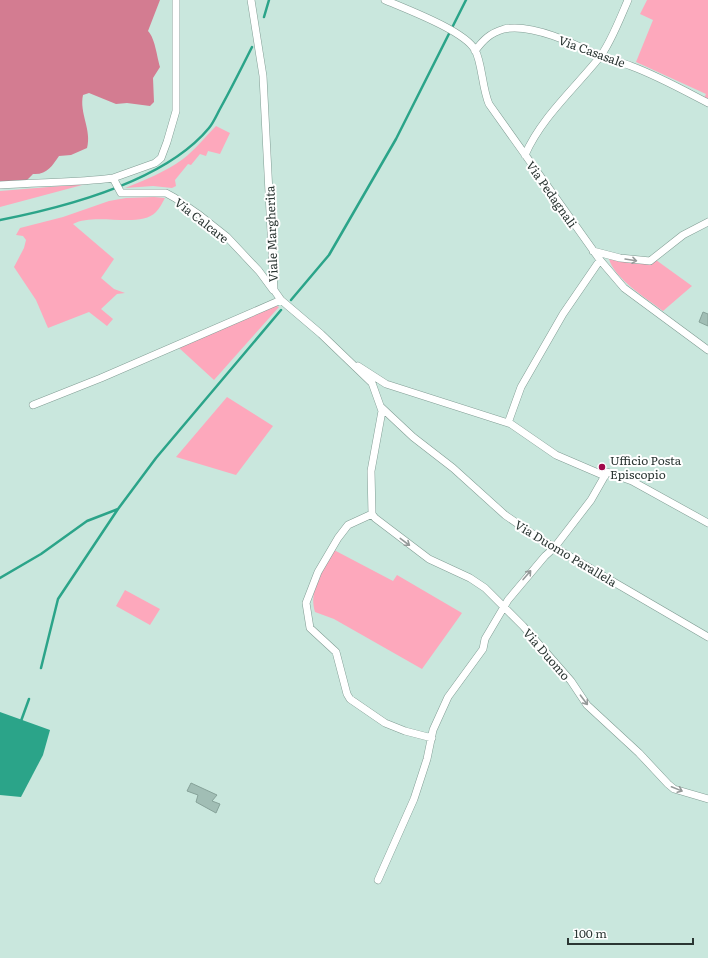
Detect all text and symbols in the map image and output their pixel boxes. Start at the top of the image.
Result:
street label: Via Casasale [556,31,628,71]
street label: Via Pedagnali [522,157,582,231]
street label: Viale Margherita [260,185,282,283]
street label: Via Calcare [171,193,233,247]
one-way arrow [624,256,637,264]
place label: Ufficio Posta Episcopio [610,451,682,483]
marker: Ufficio Posta Episcopio [597,462,607,472]
street label: Via Duomo Parallela [511,515,621,591]
one-way arrow [400,538,411,547]
one-way arrow [523,570,532,581]
street label: Via Duomo [519,624,575,684]
one-way arrow [580,694,588,705]
one-way arrow [671,786,683,793]
scale bar [568,920,693,946]
text: 100 m [574,924,607,942]

